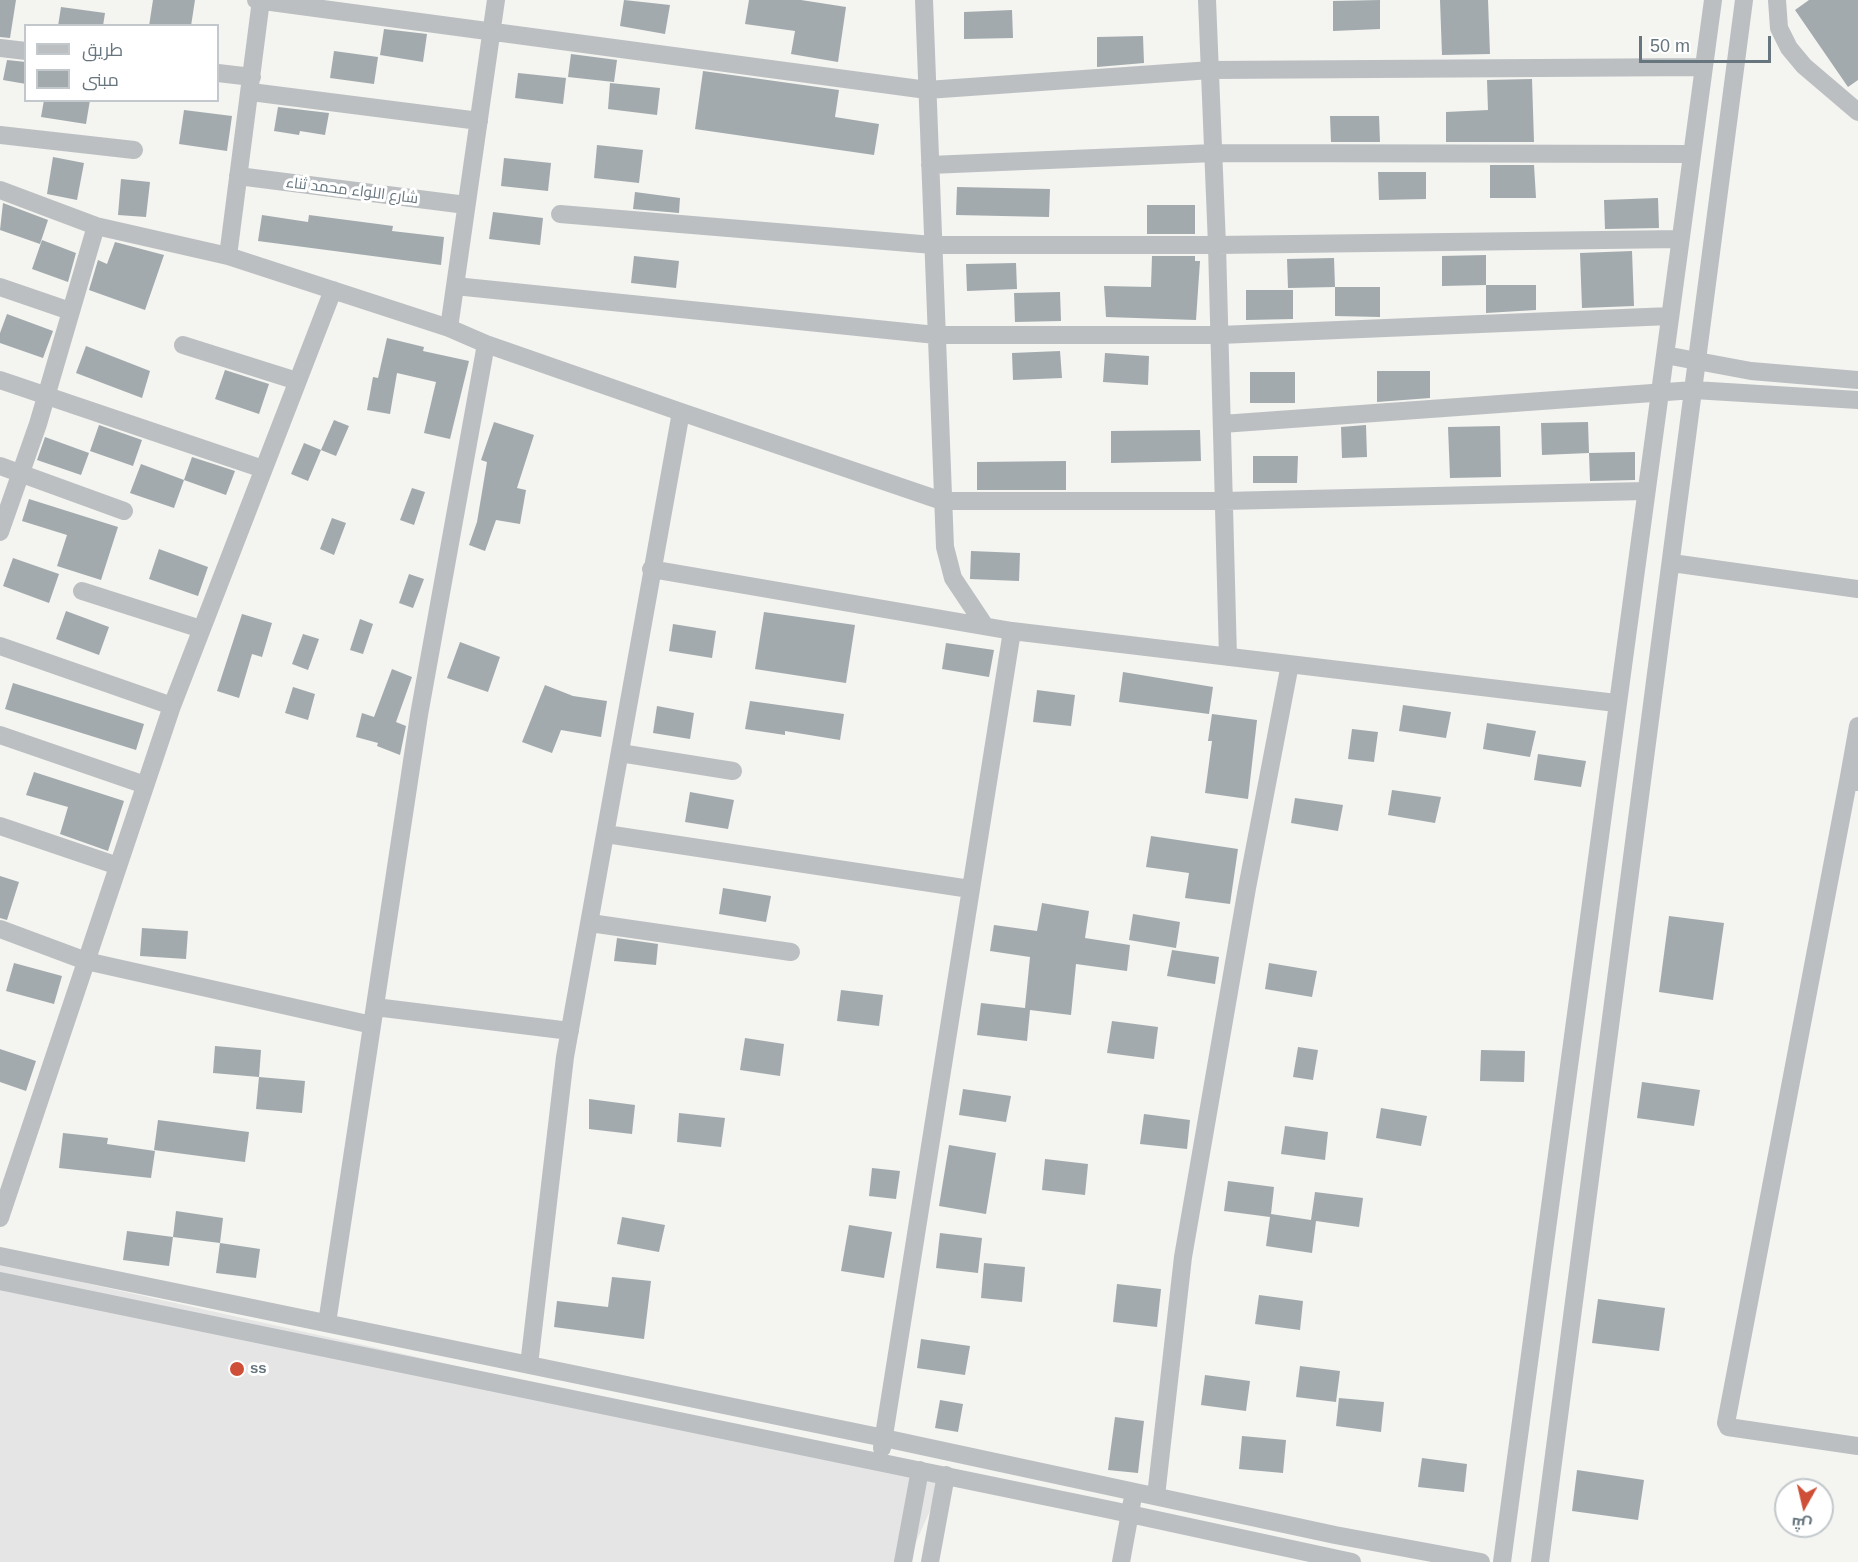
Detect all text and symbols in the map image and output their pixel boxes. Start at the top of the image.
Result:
legend [24,24,219,102]
scale bar [1642,24,1774,62]
text: 50 m [1650,36,1690,56]
text: طريق [82,40,123,60]
text: مبنى [82,70,119,90]
street label: شارع اللواء محمد ثناء [285,174,419,208]
marker: ss [228,1360,246,1378]
place label: ss [250,1360,267,1378]
north arrow [1774,1478,1834,1538]
text: ش [1790,1514,1813,1534]

